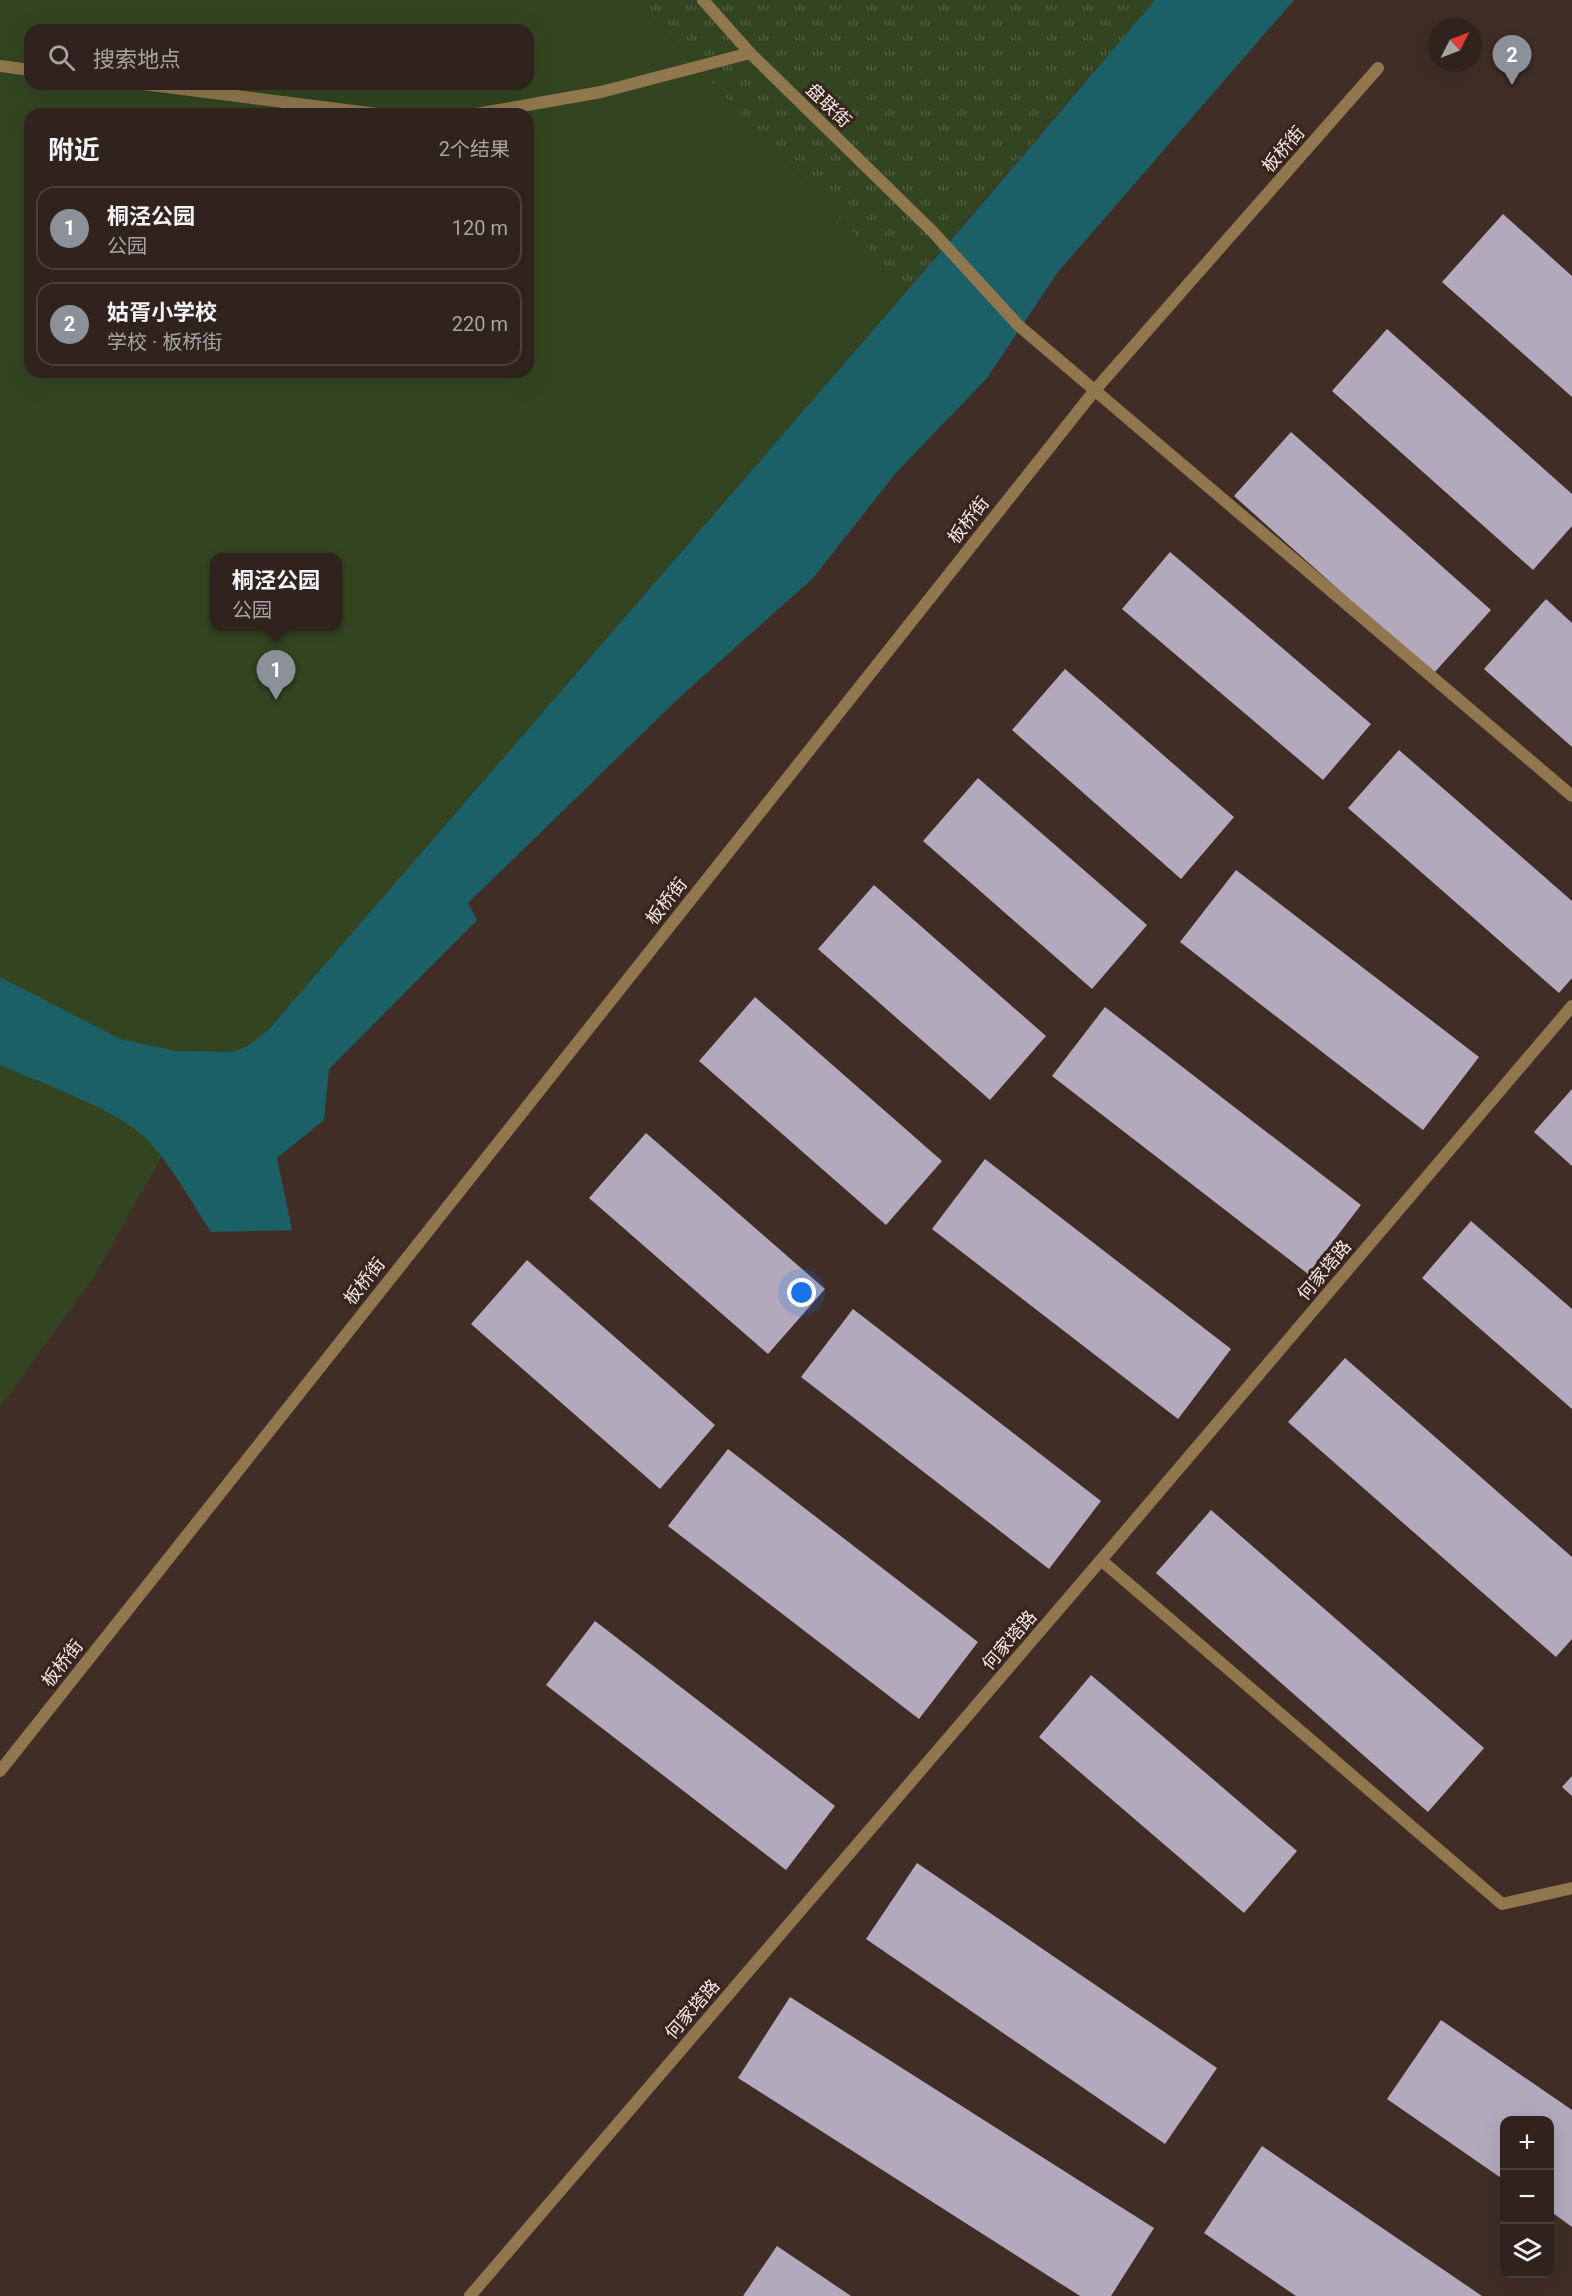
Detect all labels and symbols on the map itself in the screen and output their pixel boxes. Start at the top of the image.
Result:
north arrow [1428,18,1482,72]
pin: 2 [1492,36,1532,85]
street label: 盘联街 [802,79,856,131]
street label: 板桥街 [1257,122,1309,176]
street label: 板桥街 [943,492,993,548]
pin: 1 [256,650,296,700]
street label: 板桥街 [641,873,691,929]
street label: 何家塔路 [1293,1236,1355,1304]
street label: 板桥街 [339,1253,389,1309]
your location [787,1278,816,1307]
street label: 何家塔路 [977,1606,1041,1674]
street label: 板桥街 [37,1635,87,1691]
street label: 何家塔路 [660,1975,724,2043]

